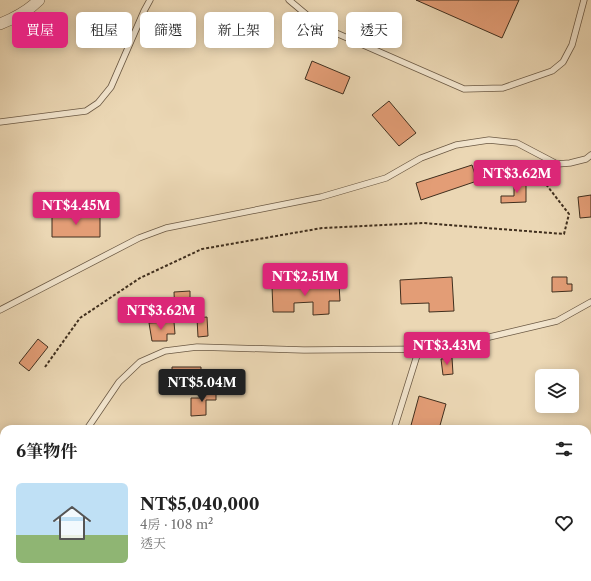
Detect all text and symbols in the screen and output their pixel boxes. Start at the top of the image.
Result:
chip: 買屋 [12,12,68,48]
chip: 租屋 [76,12,132,48]
chip: 篩選 [140,12,196,48]
chip: 新上架 [204,12,274,48]
chip: 公寓 [282,12,338,48]
chip: 透天 [346,12,402,48]
pin: NT$3.62M [476,160,558,194]
text: NT$3.62M [483,165,551,181]
pin: NT$4.45M [35,192,117,226]
text: NT$4.45M [42,197,110,213]
pin: NT$2.51M [264,263,346,297]
text: NT$2.51M [272,268,338,284]
pin: NT$3.62M [120,297,202,331]
text: NT$3.62M [127,302,195,318]
pin: NT$3.43M [406,332,488,366]
text: NT$3.43M [413,337,481,353]
pin: NT$5.04M [161,369,243,403]
map controls [535,369,579,413]
button: layers [535,369,579,413]
text: NT$5.04M [168,374,236,390]
icon: filters [553,438,575,460]
text: 6筆物件 [16,441,77,461]
text: NT$5,040,000 [140,494,260,514]
icon: home [48,499,96,547]
icon: heart [553,512,575,534]
text: 4房 · 108 m² [140,516,213,532]
text: 透天 [140,535,166,551]

